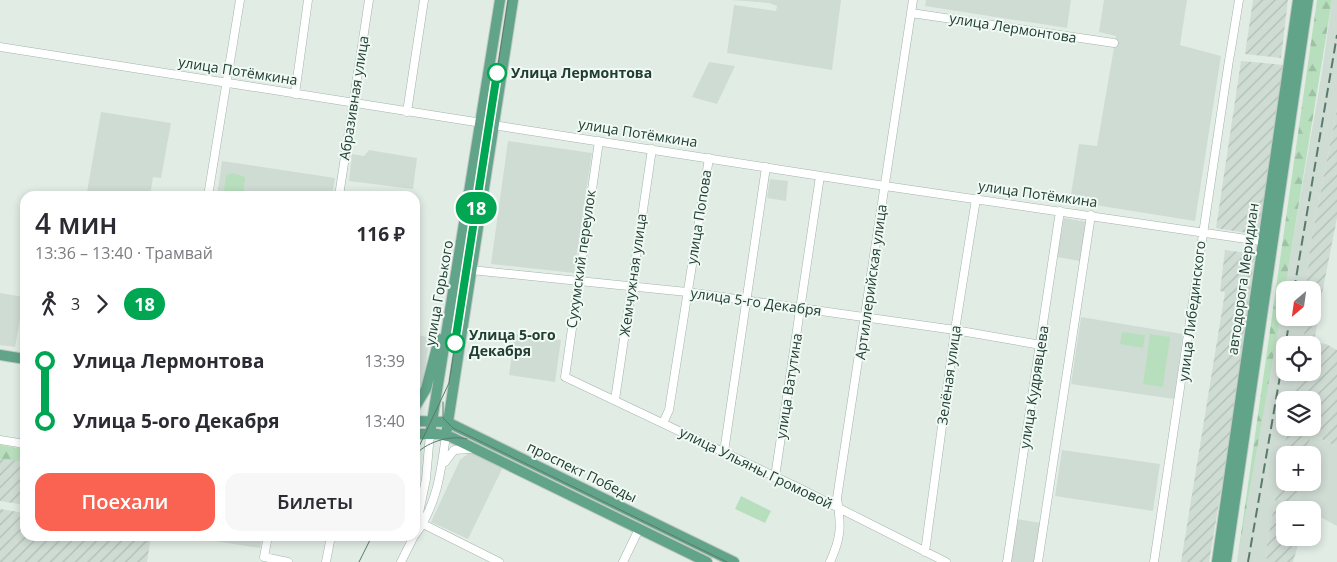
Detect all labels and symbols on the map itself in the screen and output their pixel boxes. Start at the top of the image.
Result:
street label: улица Лермонтова [948,8,1078,47]
street label: Абразивная улица [334,34,373,162]
street label: улица Потёмкина [177,52,299,89]
marker: Улица Лермонтова [487,63,507,83]
place label: Улица Лермонтова [511,63,652,82]
street label: улица Потёмкина [577,114,699,151]
street label: улица Попова [682,168,715,266]
street label: улица Потёмкина [977,176,1099,211]
street label: Сухумский переулок [561,188,600,329]
line badge: 18 [454,192,498,224]
street label: автодорога Меридиан [1222,202,1263,356]
street label: Артиллерийская улица [850,203,891,361]
street label: Жемчужная улица [614,212,651,338]
street label: улица Горького [420,239,457,347]
street label: улица Либединского [1173,239,1210,382]
north arrow [1276,281,1321,326]
street label: улица 5-го Декабря [689,283,823,320]
street label: Зелёная улица [932,324,965,426]
street label: улица Кудрявцева [1014,324,1053,450]
place label: Улица 5-ого Декабря [469,325,556,360]
street label: улица Ватутина [771,332,806,440]
marker: Улица 5-ого Декабря [445,333,465,353]
street label: улица Ульяны Громовой [676,422,836,513]
street label: проспект Победы [524,437,640,506]

